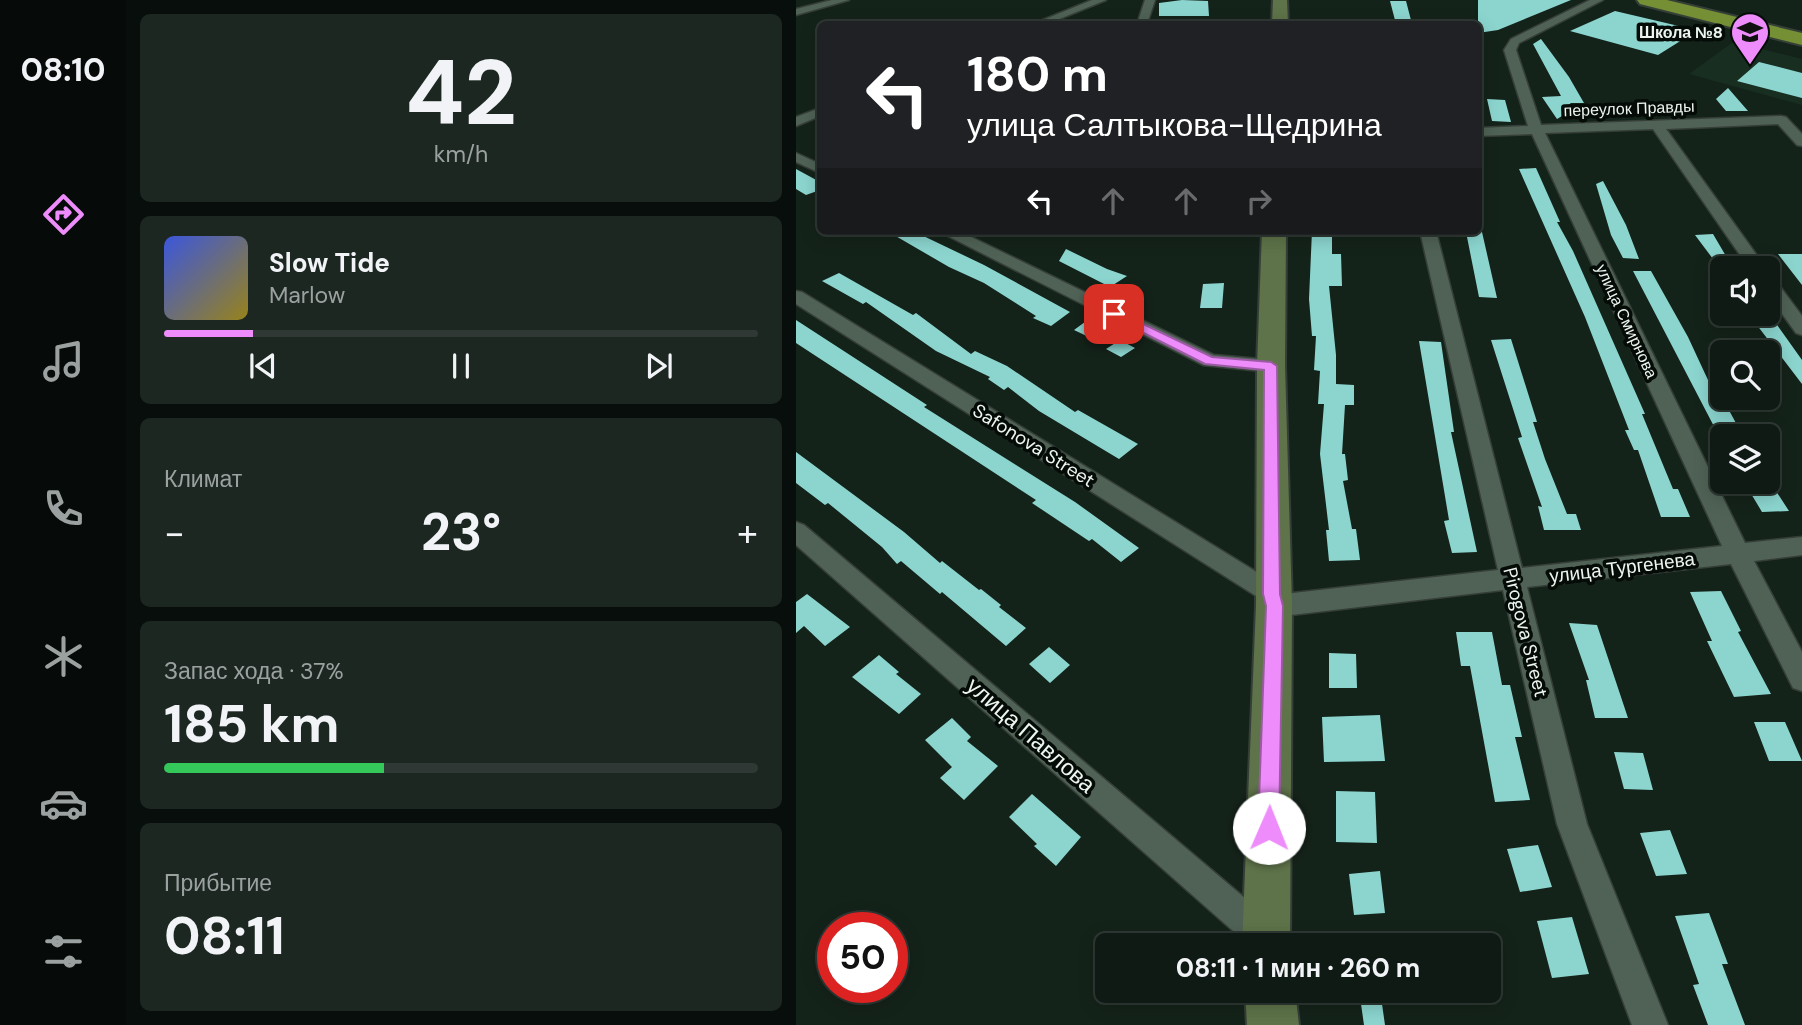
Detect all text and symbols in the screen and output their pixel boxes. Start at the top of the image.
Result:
school or university icon: Школа №8 [1729,11,1771,66]
place label: Школа №8 [1639,22,1723,43]
text: 42 [405,34,517,152]
text: 180 m [967,42,1108,106]
text: 08:10 [20,49,106,91]
icon: left [852,49,943,140]
street label: переулок Правды [1563,96,1695,121]
text: улица Салтыкова-Щедрина [967,104,1382,146]
text: km/h [434,139,488,169]
icon: left [1021,182,1059,220]
icon: ahead [1094,182,1132,220]
icon: ahead [1167,182,1205,220]
icon: right [1240,182,1278,220]
icon: directions [39,190,88,239]
text: Slow Tide [269,246,390,280]
map controls [1710,256,1780,494]
button: sound [1710,256,1780,326]
street label: улица Смирнова [1591,261,1662,382]
text: Marlow [269,280,345,310]
pin [1084,284,1144,344]
icon: arrive [1095,295,1133,333]
icon: music [39,337,88,386]
button: search [1710,340,1780,410]
icon: previous [244,347,282,385]
icon: pause [442,347,480,385]
icon: next [640,347,678,385]
street label: Safonova Street [968,398,1099,493]
button: layers [1710,424,1780,494]
text: Климат [164,464,242,494]
icon: phone [39,484,88,533]
text: 23° [421,498,501,566]
text: − [164,508,185,558]
text: + [737,508,758,558]
street label: улица Тургенева [1548,546,1697,589]
street label: Pirogova Street [1497,565,1554,700]
icon: climate [39,632,88,681]
text: Запас хода · 37% [164,656,344,686]
street label: улица Павлова [960,671,1102,799]
text: 185 km [164,690,339,758]
icon: car [39,779,88,828]
position arrow [1232,791,1306,865]
text: Прибытие [164,868,272,898]
text: 08:11 [164,902,285,970]
speed limit sign: 50 [817,912,908,1003]
icon: filters [39,927,88,976]
text: 08:11 · 1 мин · 260 m [1176,951,1420,985]

